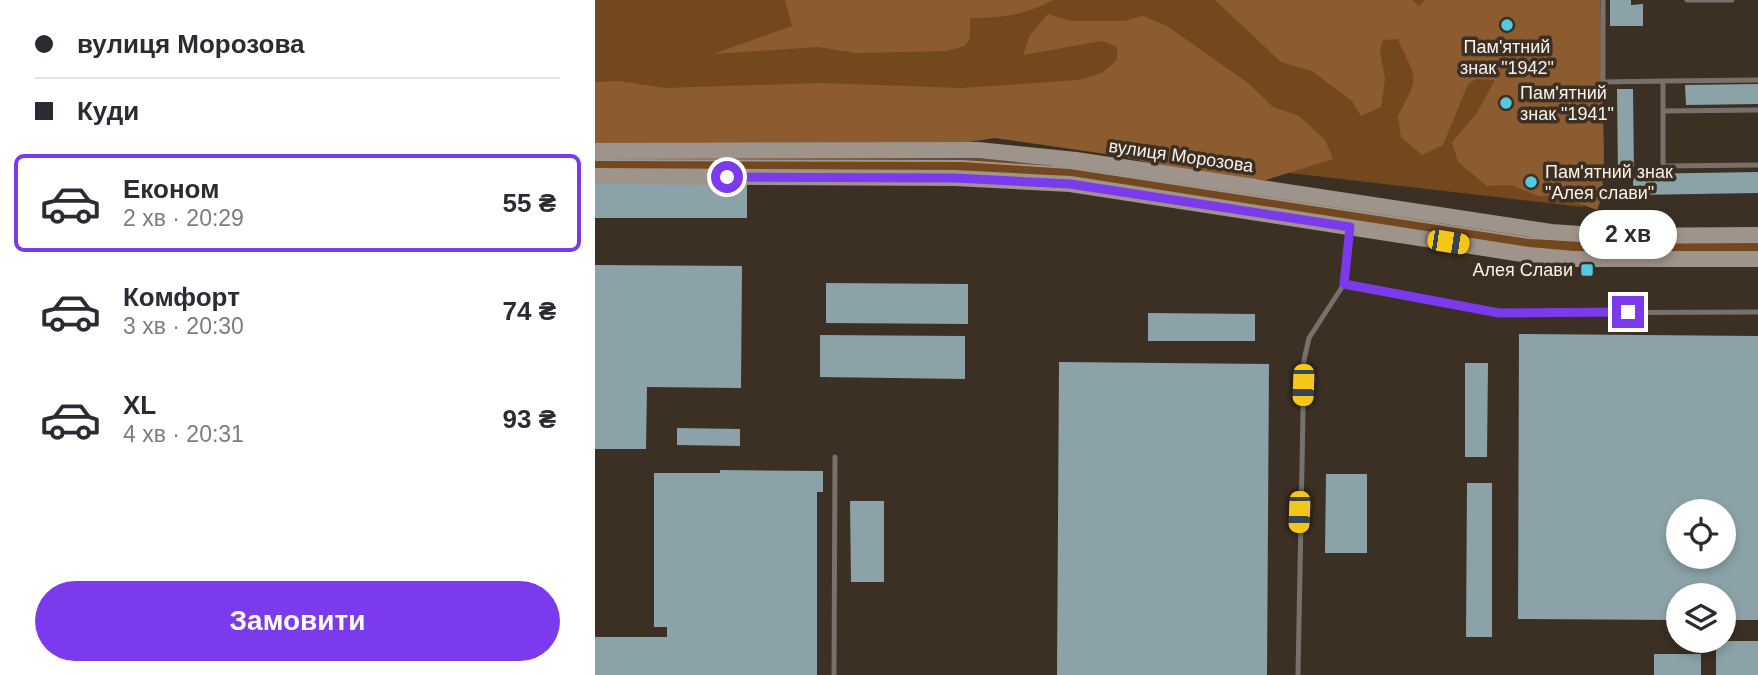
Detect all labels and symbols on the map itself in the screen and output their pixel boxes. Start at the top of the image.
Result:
marker: Пам'ятний знак "1942" [1499,17,1515,33]
place label: Пам'ятний знак "1942" [1460,37,1554,78]
place label: Пам'ятний знак "1941" [1520,83,1614,124]
marker: Пам'ятний знак "1941" [1498,95,1514,111]
street label: вулиця Морозова [1107,136,1256,176]
route start [711,161,743,193]
place label: Пам'ятний знак "Алея слави" [1545,162,1673,203]
marker: Пам'ятний знак "Алея слави" [1523,174,1539,190]
callout: 2 хв [1579,210,1677,260]
car [1426,228,1471,256]
place label: Aлея Слави [1473,260,1573,280]
marker: Aлея Слави [1579,262,1595,278]
route end [1612,296,1644,328]
car [1292,364,1315,406]
car [1288,491,1311,533]

